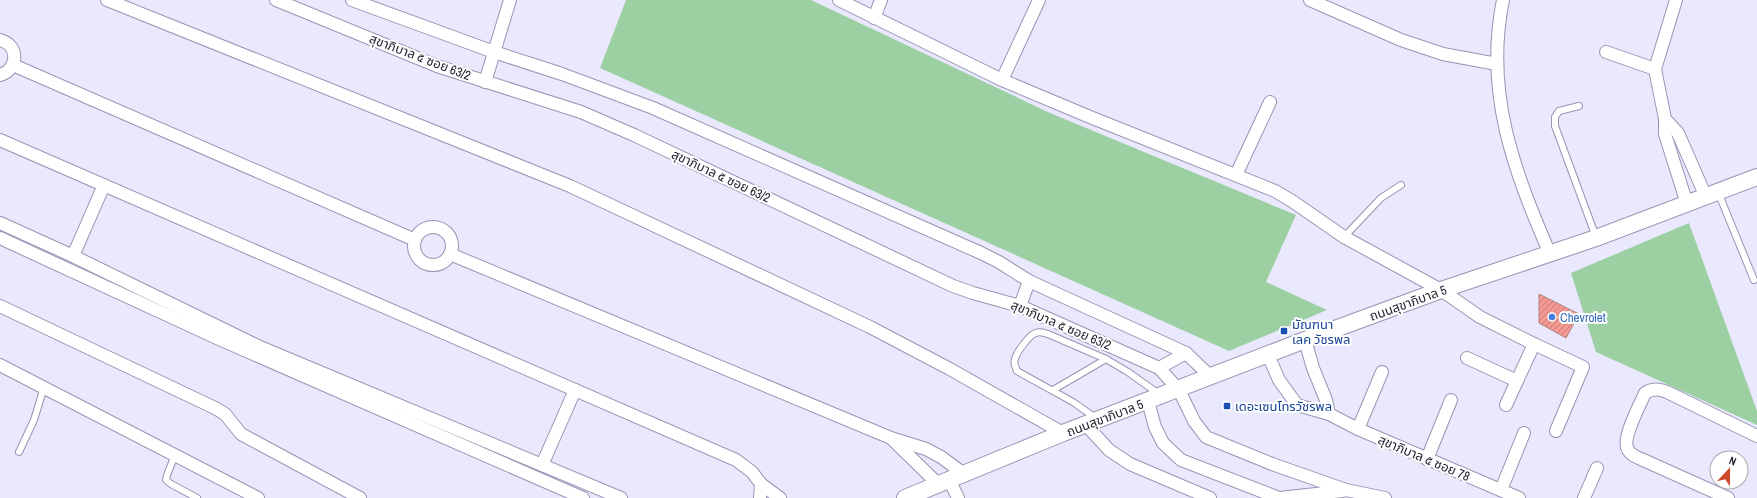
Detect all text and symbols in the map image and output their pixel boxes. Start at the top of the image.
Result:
street label: สุขาภิบาล ๕ ซอย 63/2 [367,30,473,84]
street label: สุขาภิบาล ๕ ซอย 63/2 [669,146,773,206]
street label: ถนนสุขาภิบาล 5 [1367,281,1449,325]
street label: สุขาภิบาล ๕ ซอย 63/2 [1008,296,1114,354]
place label: Chevrolet [1560,309,1606,326]
marker: Chevrolet [1547,312,1557,322]
place label: มัณฑนา เลค วัชรพล [1292,316,1350,348]
marker: มัณฑนา เลค วัชรพล [1279,326,1289,336]
street label: ถนนสุขาภิบาล 5 [1064,396,1146,440]
place label: เดอะเซนโทรวัชรพล [1235,398,1332,415]
marker: เดอะเซนโทรวัชรพล [1222,401,1232,411]
street label: สุขาภิบาล ๕ ซอย 78 [1375,431,1473,485]
north arrow [1709,450,1749,490]
text: N [1727,453,1738,468]

